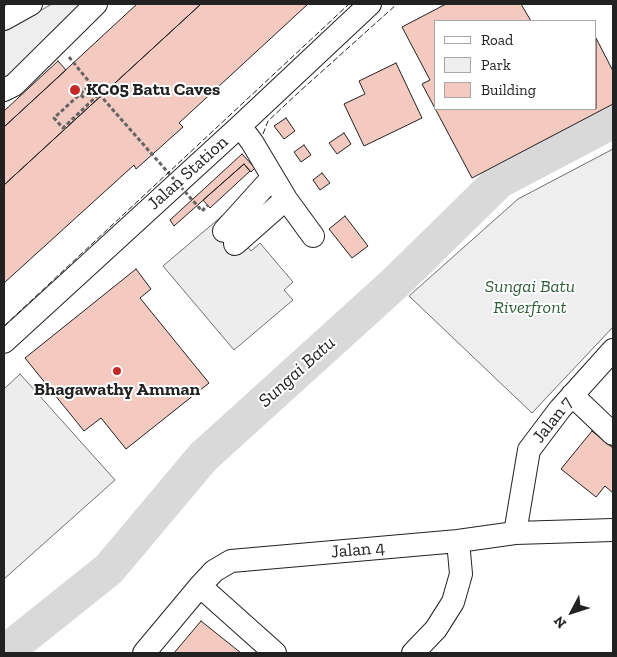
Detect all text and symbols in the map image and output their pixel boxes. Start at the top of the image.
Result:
legend [434,20,597,110]
text: Road [481,31,513,49]
text: Park [481,56,511,74]
place label: KC05 Batu Caves [86,79,220,101]
text: Building [481,81,536,99]
marker: KC05 Batu Caves [68,83,82,97]
street label: Jalan Station [143,131,233,215]
park label: Sungai Batu Riverfront [485,276,575,318]
water label: Sungai Batu [254,332,340,412]
marker: Bhagawathy Amman [111,365,123,377]
place label: Bhagawathy Amman [34,379,200,401]
street label: Jalan 7 [528,393,578,447]
street label: Jalan 4 [330,537,386,563]
north arrow [547,587,597,637]
text: N [550,612,570,632]

